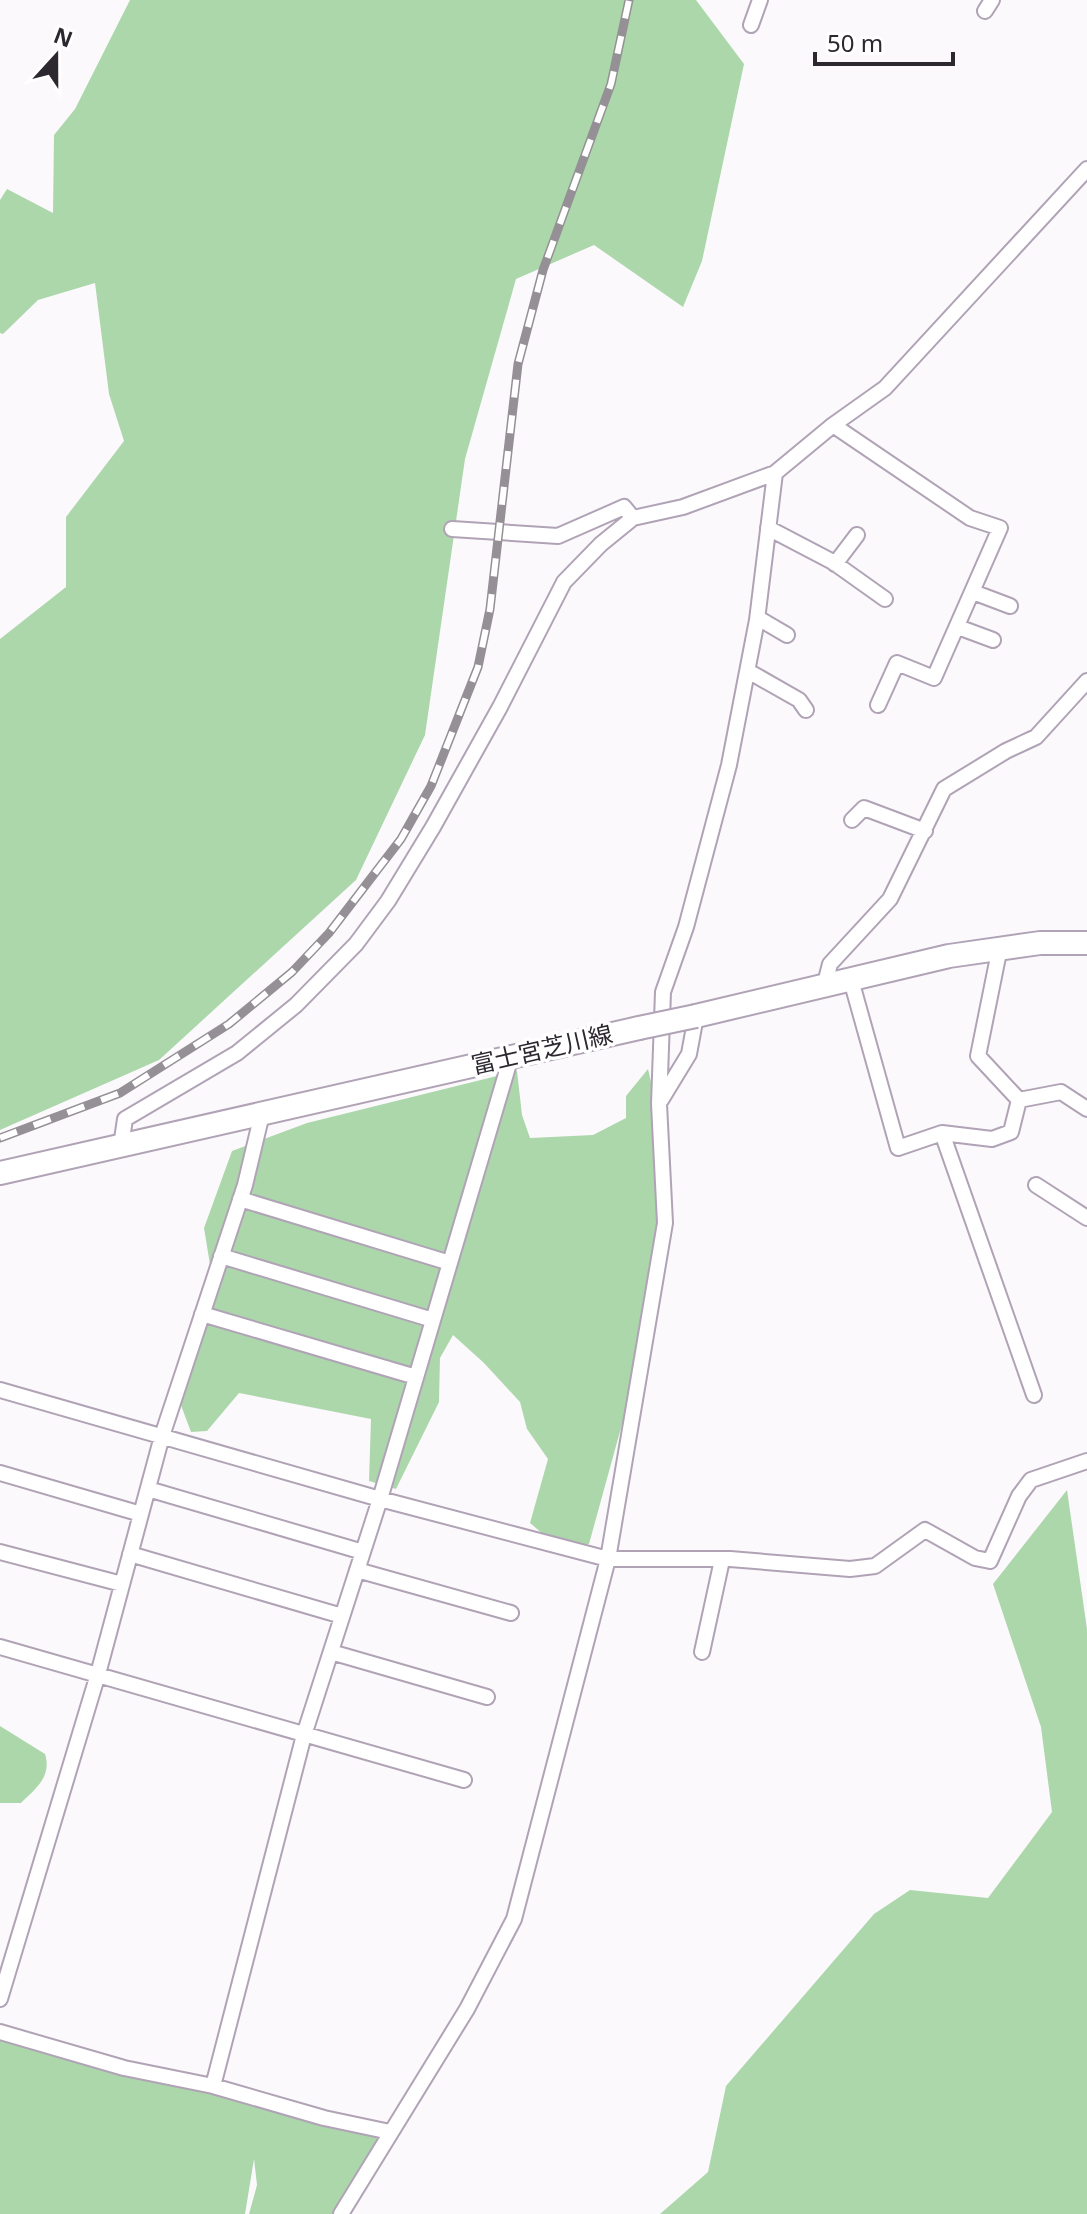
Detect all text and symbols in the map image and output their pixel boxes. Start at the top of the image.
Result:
north arrow [16,16,96,96]
scale bar [815,16,953,66]
text: N [50,19,77,54]
text: 50 m [827,26,883,59]
street label: 富士宮芝川線 [468,1016,616,1081]

